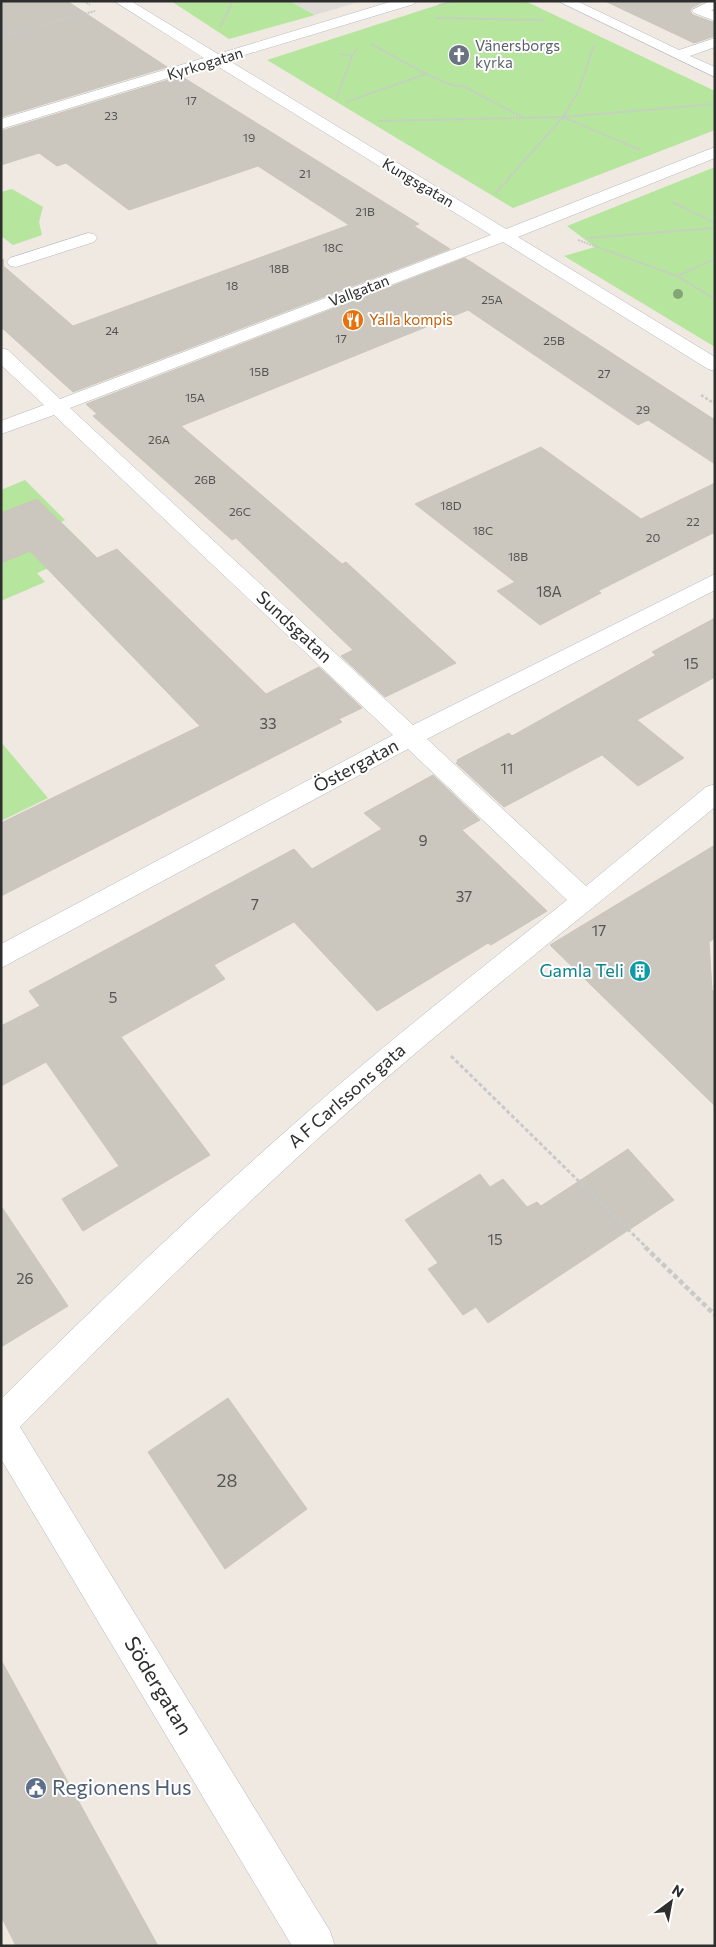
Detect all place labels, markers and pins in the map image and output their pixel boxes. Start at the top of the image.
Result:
place label: Vänersborgs kyrka [475,36,560,71]
church icon: Vänersborgs kyrka [447,43,471,67]
restaurant icon: Yalla kompis [341,308,365,332]
place label: Yalla kompis [369,310,453,328]
place label: Gamla Teli [539,959,624,981]
building icon: Gamla Teli [628,959,652,983]
place label: Regionens Hus [52,1774,192,1799]
public building icon: Regionens Hus [24,1776,48,1800]

